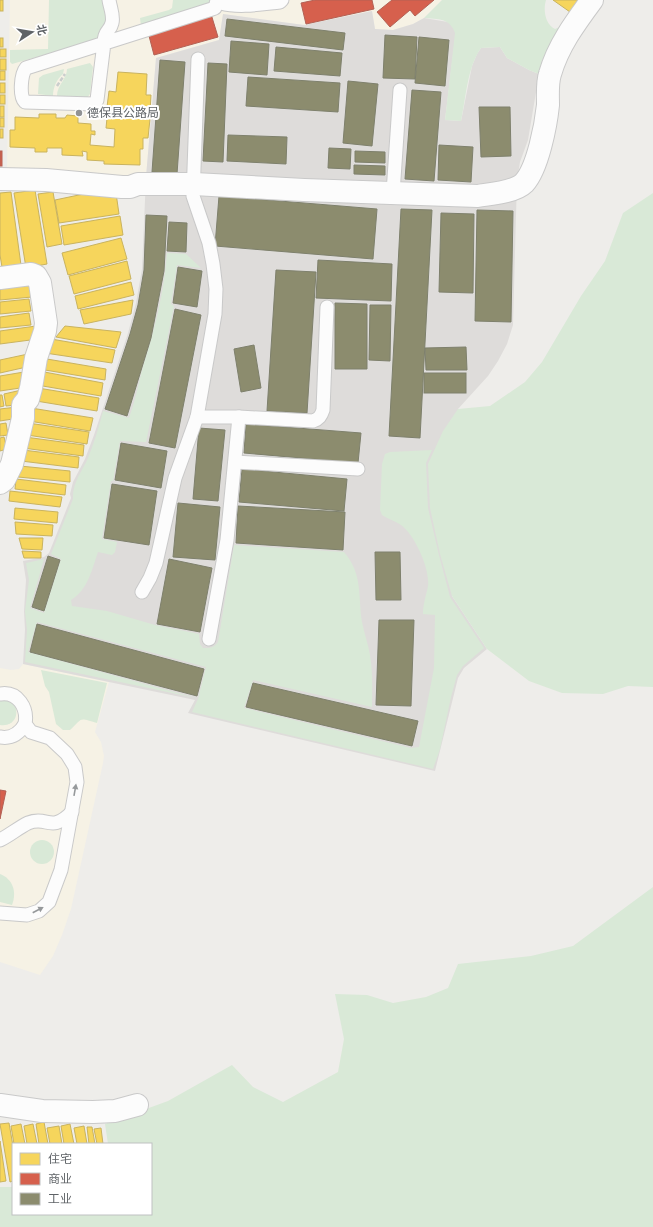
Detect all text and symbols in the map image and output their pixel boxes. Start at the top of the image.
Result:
north arrow [12,12,52,52]
text: 北 [33,23,51,37]
place label: 德保县公路局 [87,103,159,122]
marker: 德保县公路局 [74,108,84,118]
one-way arrow [72,784,78,796]
one-way arrow [32,907,44,913]
legend [12,1143,152,1215]
text: 住宅 [48,1149,72,1168]
text: 商业 [48,1169,72,1188]
text: 工业 [48,1189,72,1208]

